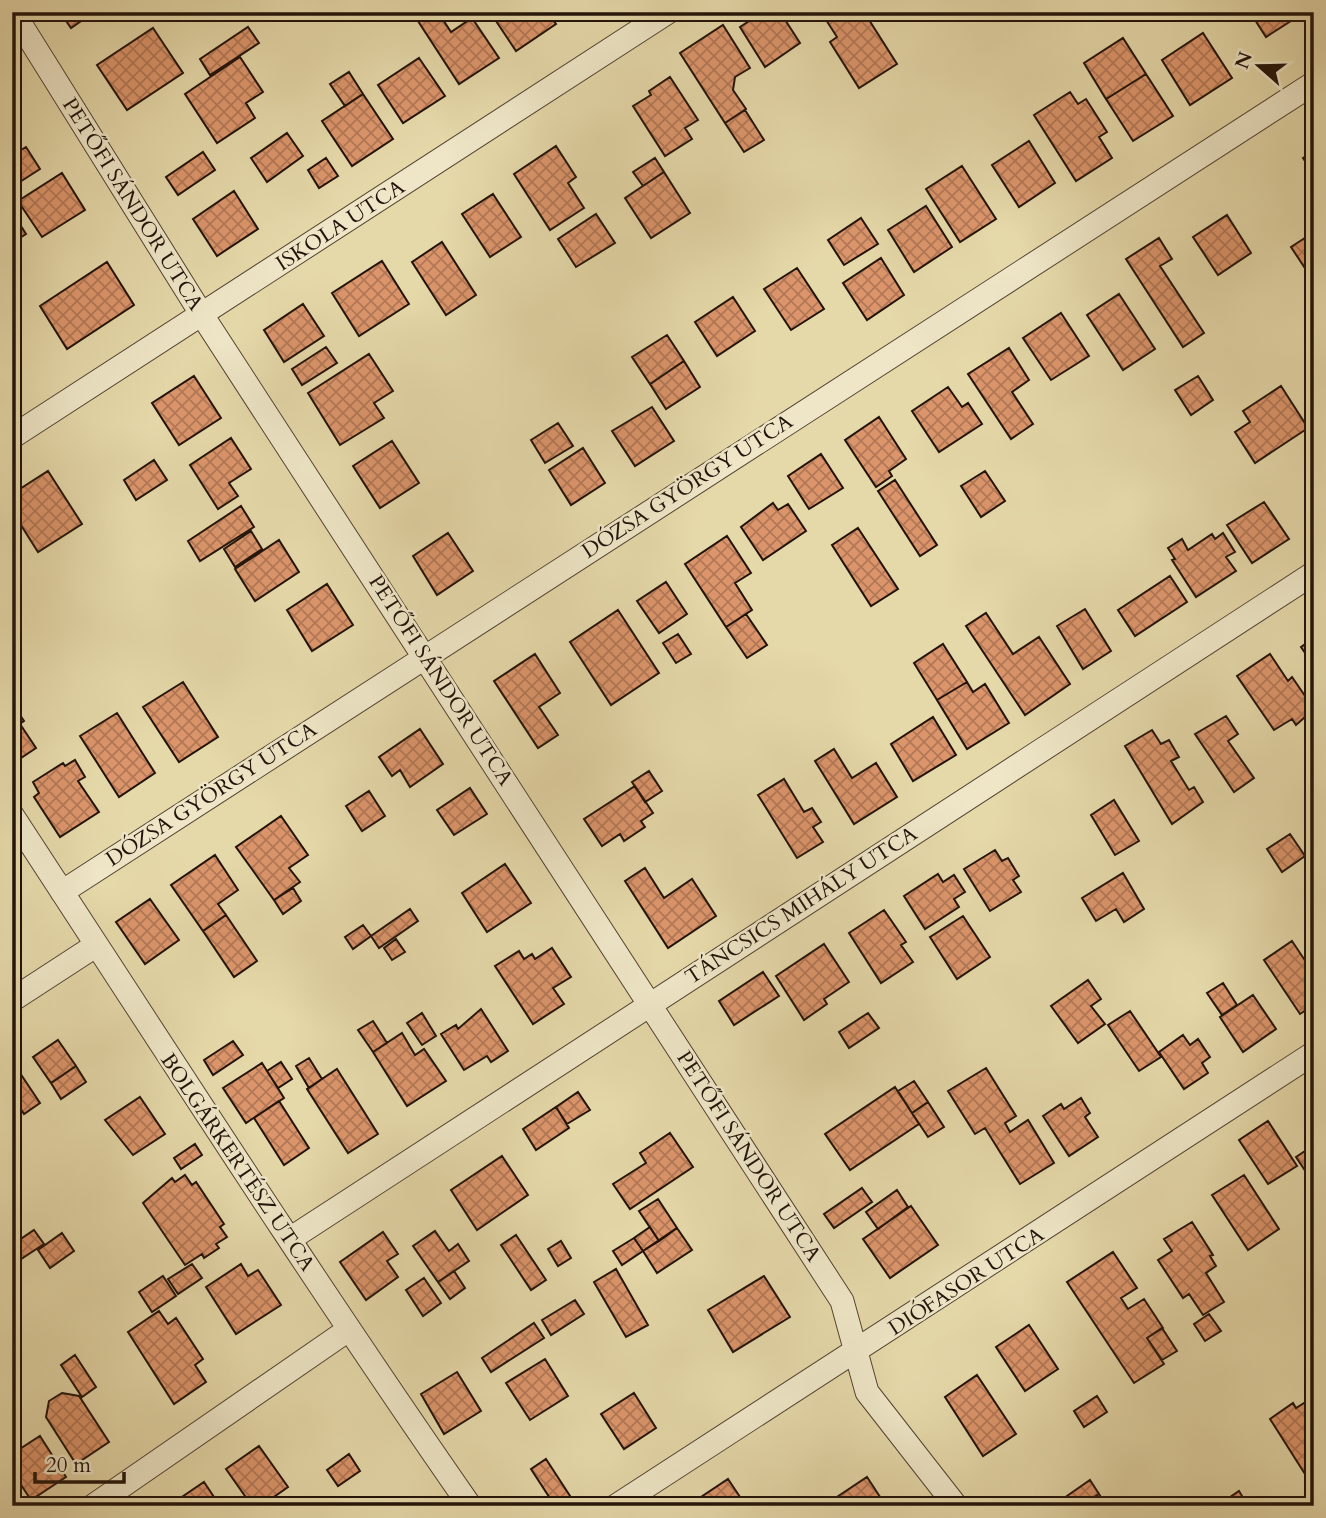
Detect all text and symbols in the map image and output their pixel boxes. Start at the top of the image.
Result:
north arrow [1224,32,1294,102]
text: N [1229,48,1259,73]
street label: PETŐFI SÁNDOR UTCA [55,92,211,316]
street label: ISKOLA UTCA [270,173,410,278]
street label: DÓZSA GYÖRGY UTCA [576,406,798,566]
street label: PETŐFI SÁNDOR UTCA [361,569,521,791]
street label: DÓZSA GYÖRGY UTCA [100,714,322,874]
street label: TÁNCSICS MIHÁLY UTCA [680,819,923,991]
street label: PETŐFI SÁNDOR UTCA [669,1045,829,1267]
street label: BOLGÁRKERTÉSZ UTCA [154,1047,322,1277]
street label: DIÓFASOR UTCA [882,1219,1050,1343]
scale bar [35,1441,124,1485]
text: 20 m [46,1451,91,1480]

